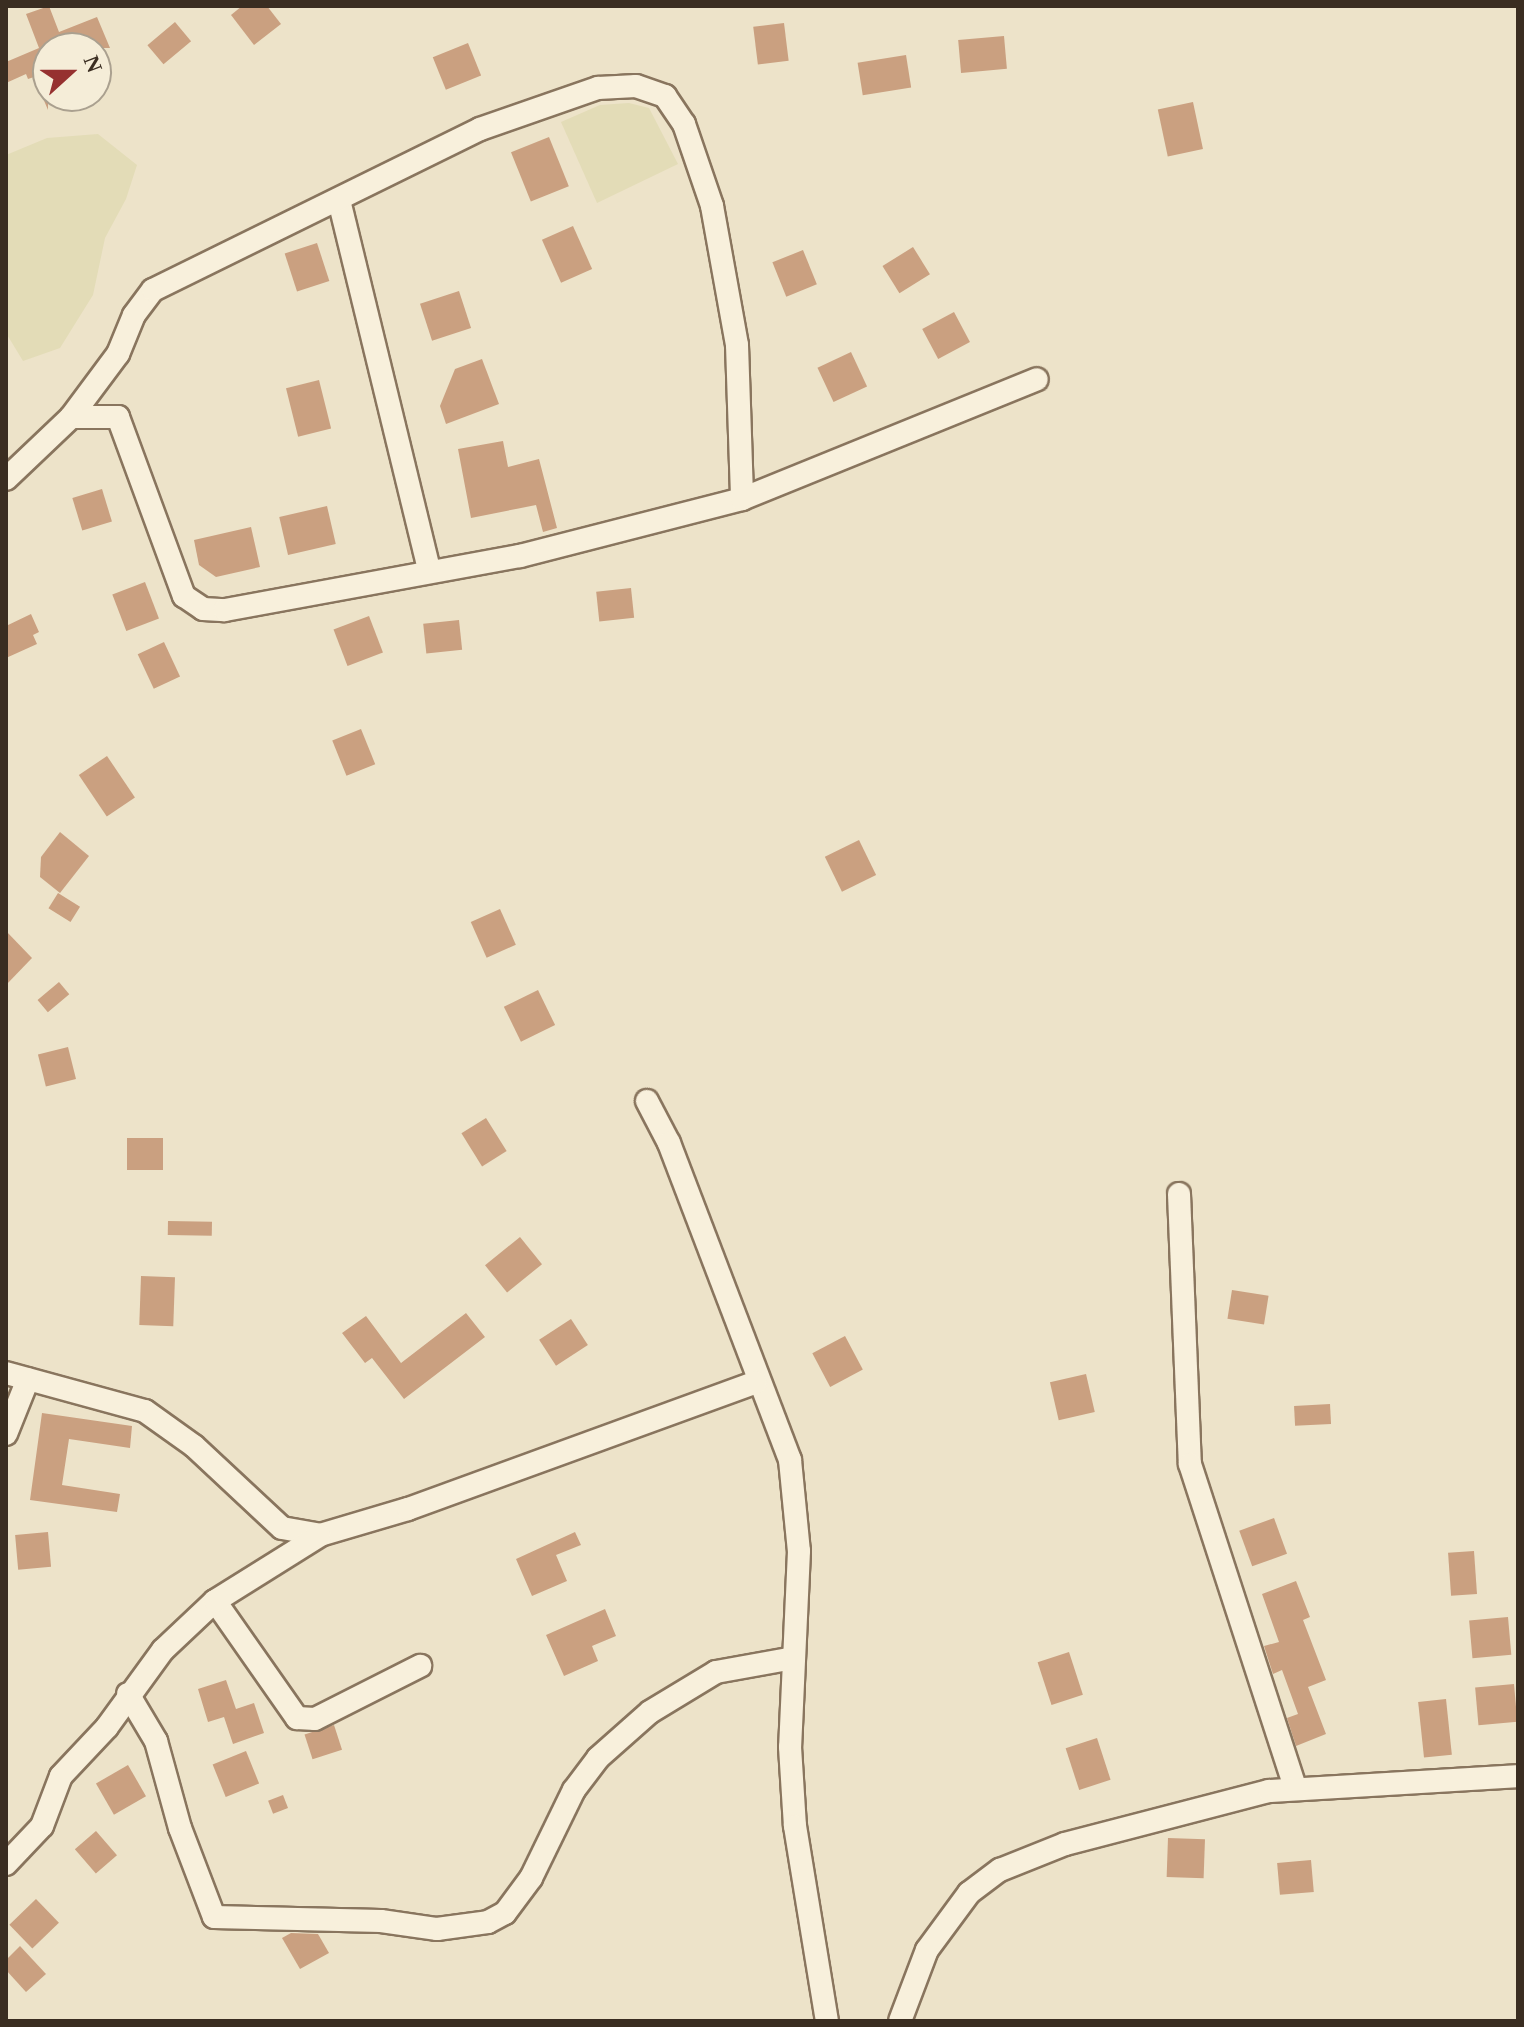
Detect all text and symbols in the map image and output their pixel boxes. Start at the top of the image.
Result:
north arrow [32,32,112,112]
text: N [78,52,108,76]

